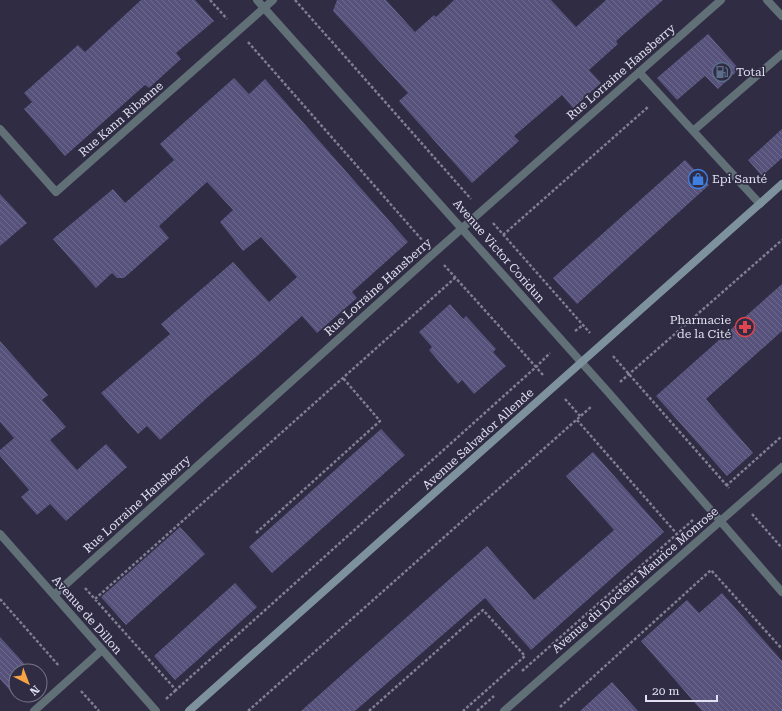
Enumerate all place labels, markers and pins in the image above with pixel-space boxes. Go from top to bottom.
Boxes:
fuel station icon: Total [711,61,733,83]
place label: Total [736,65,766,79]
shop icon: Epi Santé [687,168,709,190]
place label: Epi Santé [712,172,768,186]
place label: Pharmacie de la Cité [670,313,731,341]
pharmacy icon: Pharmacie de la Cité [734,316,756,338]

